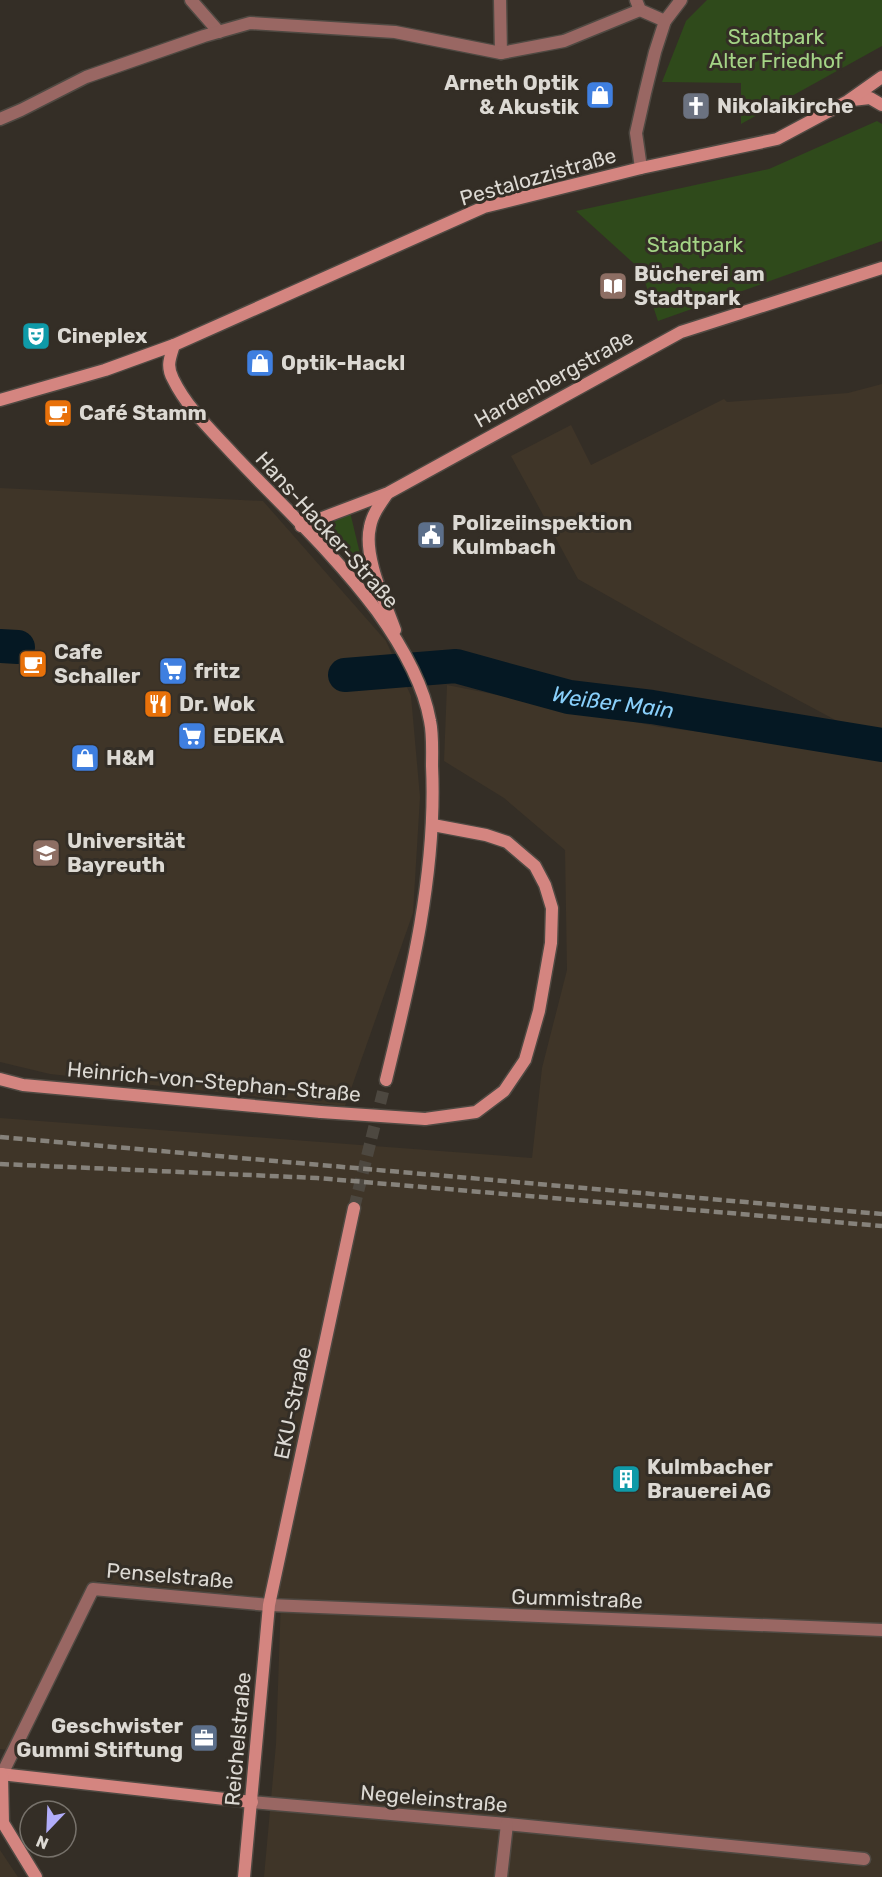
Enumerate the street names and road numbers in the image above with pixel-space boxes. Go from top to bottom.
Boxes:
street label: Pestalozzistraße [457,142,619,211]
street label: Hardenbergstraße [470,324,638,433]
street label: Hans-Hacker-Straße [251,446,404,613]
street label: Heinrich-von-Stephan-Straße [66,1056,362,1107]
street label: EKU-Straße [268,1344,317,1462]
street label: Penselstraße [105,1557,235,1594]
street label: Gummistraße [511,1584,643,1613]
street label: Reichelstraße [219,1671,256,1807]
street label: Negeleinstraße [359,1780,509,1817]

